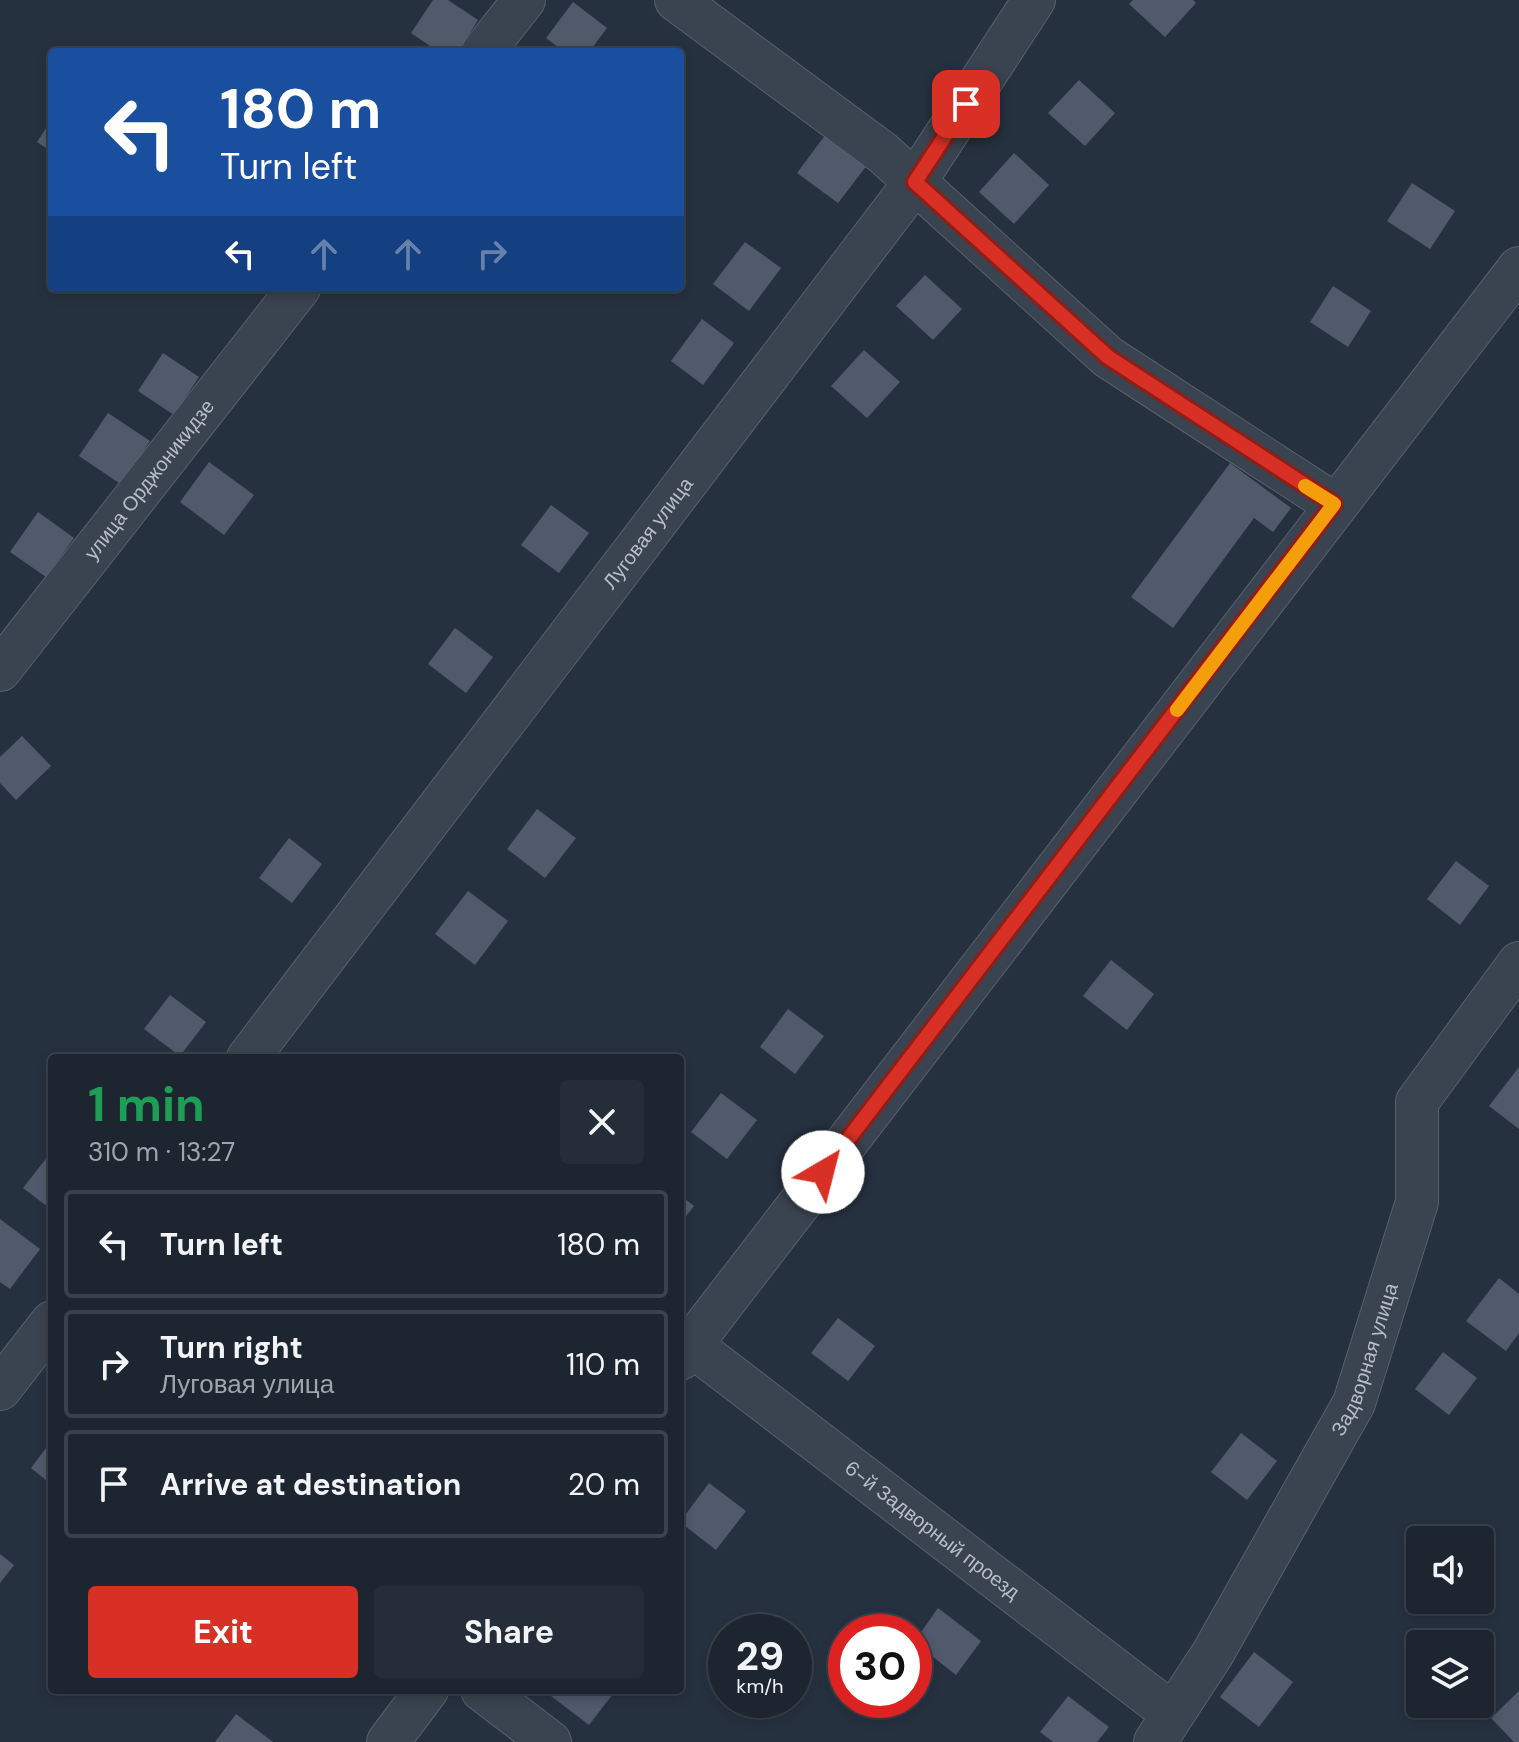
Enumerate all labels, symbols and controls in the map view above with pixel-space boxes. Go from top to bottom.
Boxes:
pin [932,70,1000,138]
text: 180 m [220,72,381,145]
icon: left [88,80,192,184]
icon: arrive [944,82,988,126]
text: Turn left [220,143,357,190]
icon: left [218,232,262,276]
icon: ahead [302,232,346,276]
icon: ahead [386,232,430,276]
icon: right [470,232,514,276]
street label: улица Орджоникидзе [78,394,220,565]
street label: Луговая улица [597,471,699,594]
text: 1 min [88,1073,205,1136]
button: close [560,1080,644,1164]
position arrow [781,1130,865,1214]
text: 310 m · 13:27 [88,1135,235,1169]
icon: left [92,1222,136,1266]
text: Turn left [160,1225,283,1264]
text: 180 m [557,1225,640,1264]
street label: Задворная улица [1325,1279,1404,1440]
text: Turn right [160,1328,303,1367]
icon: right [92,1342,136,1386]
text: 110 m [566,1345,640,1384]
text: Луговая улица [160,1367,334,1401]
street label: 6-й Задворный проезд [840,1455,1025,1605]
icon: arrive [92,1462,136,1506]
text: Arrive at destination [160,1465,461,1504]
text: 20 m [568,1465,640,1504]
map controls [1406,1526,1494,1718]
button: sound [1406,1526,1494,1614]
button: Exit [88,1586,358,1678]
button: Share [374,1586,644,1678]
speed limit sign: 30 [828,1614,932,1718]
text: 29 [736,1630,784,1682]
button: layers [1406,1630,1494,1718]
text: km/h [736,1673,784,1699]

